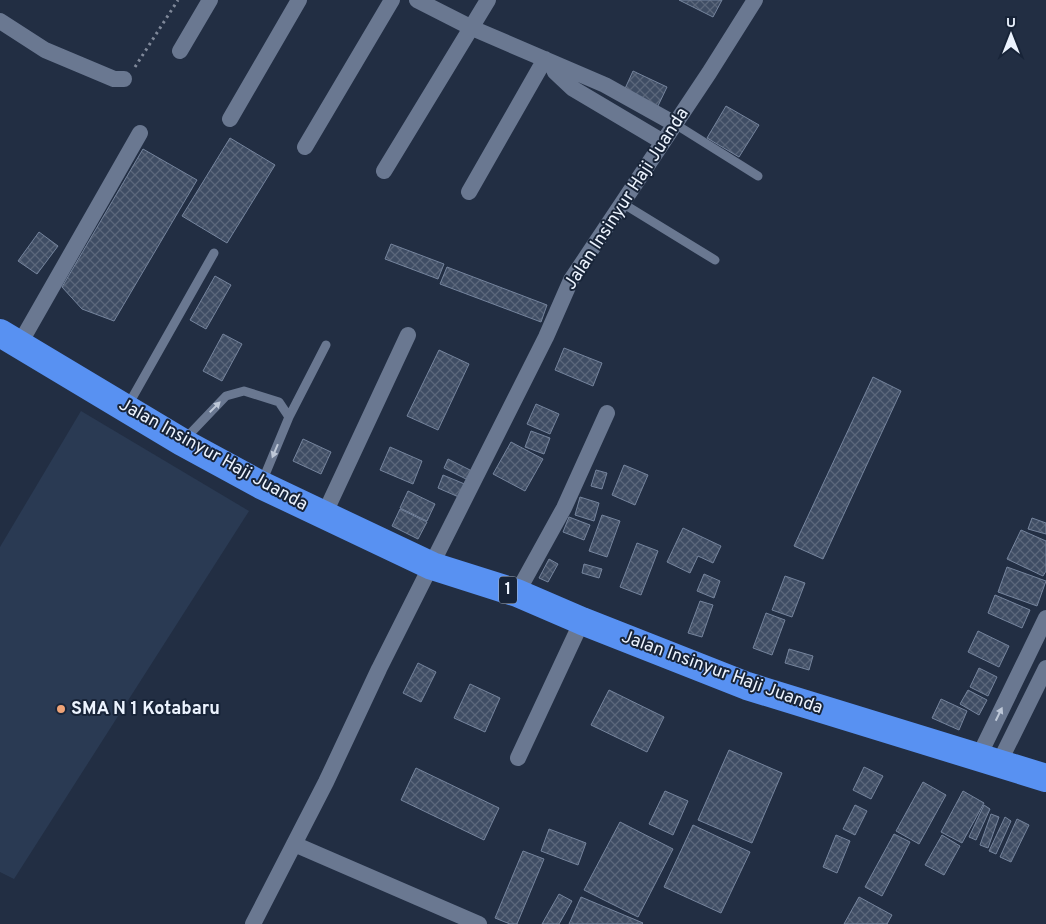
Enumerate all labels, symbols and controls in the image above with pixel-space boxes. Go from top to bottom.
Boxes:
north arrow [986,10,1036,60]
text: U [1006,15,1016,32]
street label: Jalan Insinyur Haji Juanda [559,104,695,294]
street label: Jalan Insinyur Haji Juanda [114,393,312,517]
one-way arrow [209,401,221,413]
one-way arrow [271,444,279,458]
road number: 1 [499,576,517,604]
street label: Jalan Insinyur Haji Juanda [618,626,826,720]
place label: SMA N 1 Kotabaru [71,698,220,721]
marker: SMA N 1 Kotabaru [55,703,67,715]
one-way arrow [995,707,1003,721]

